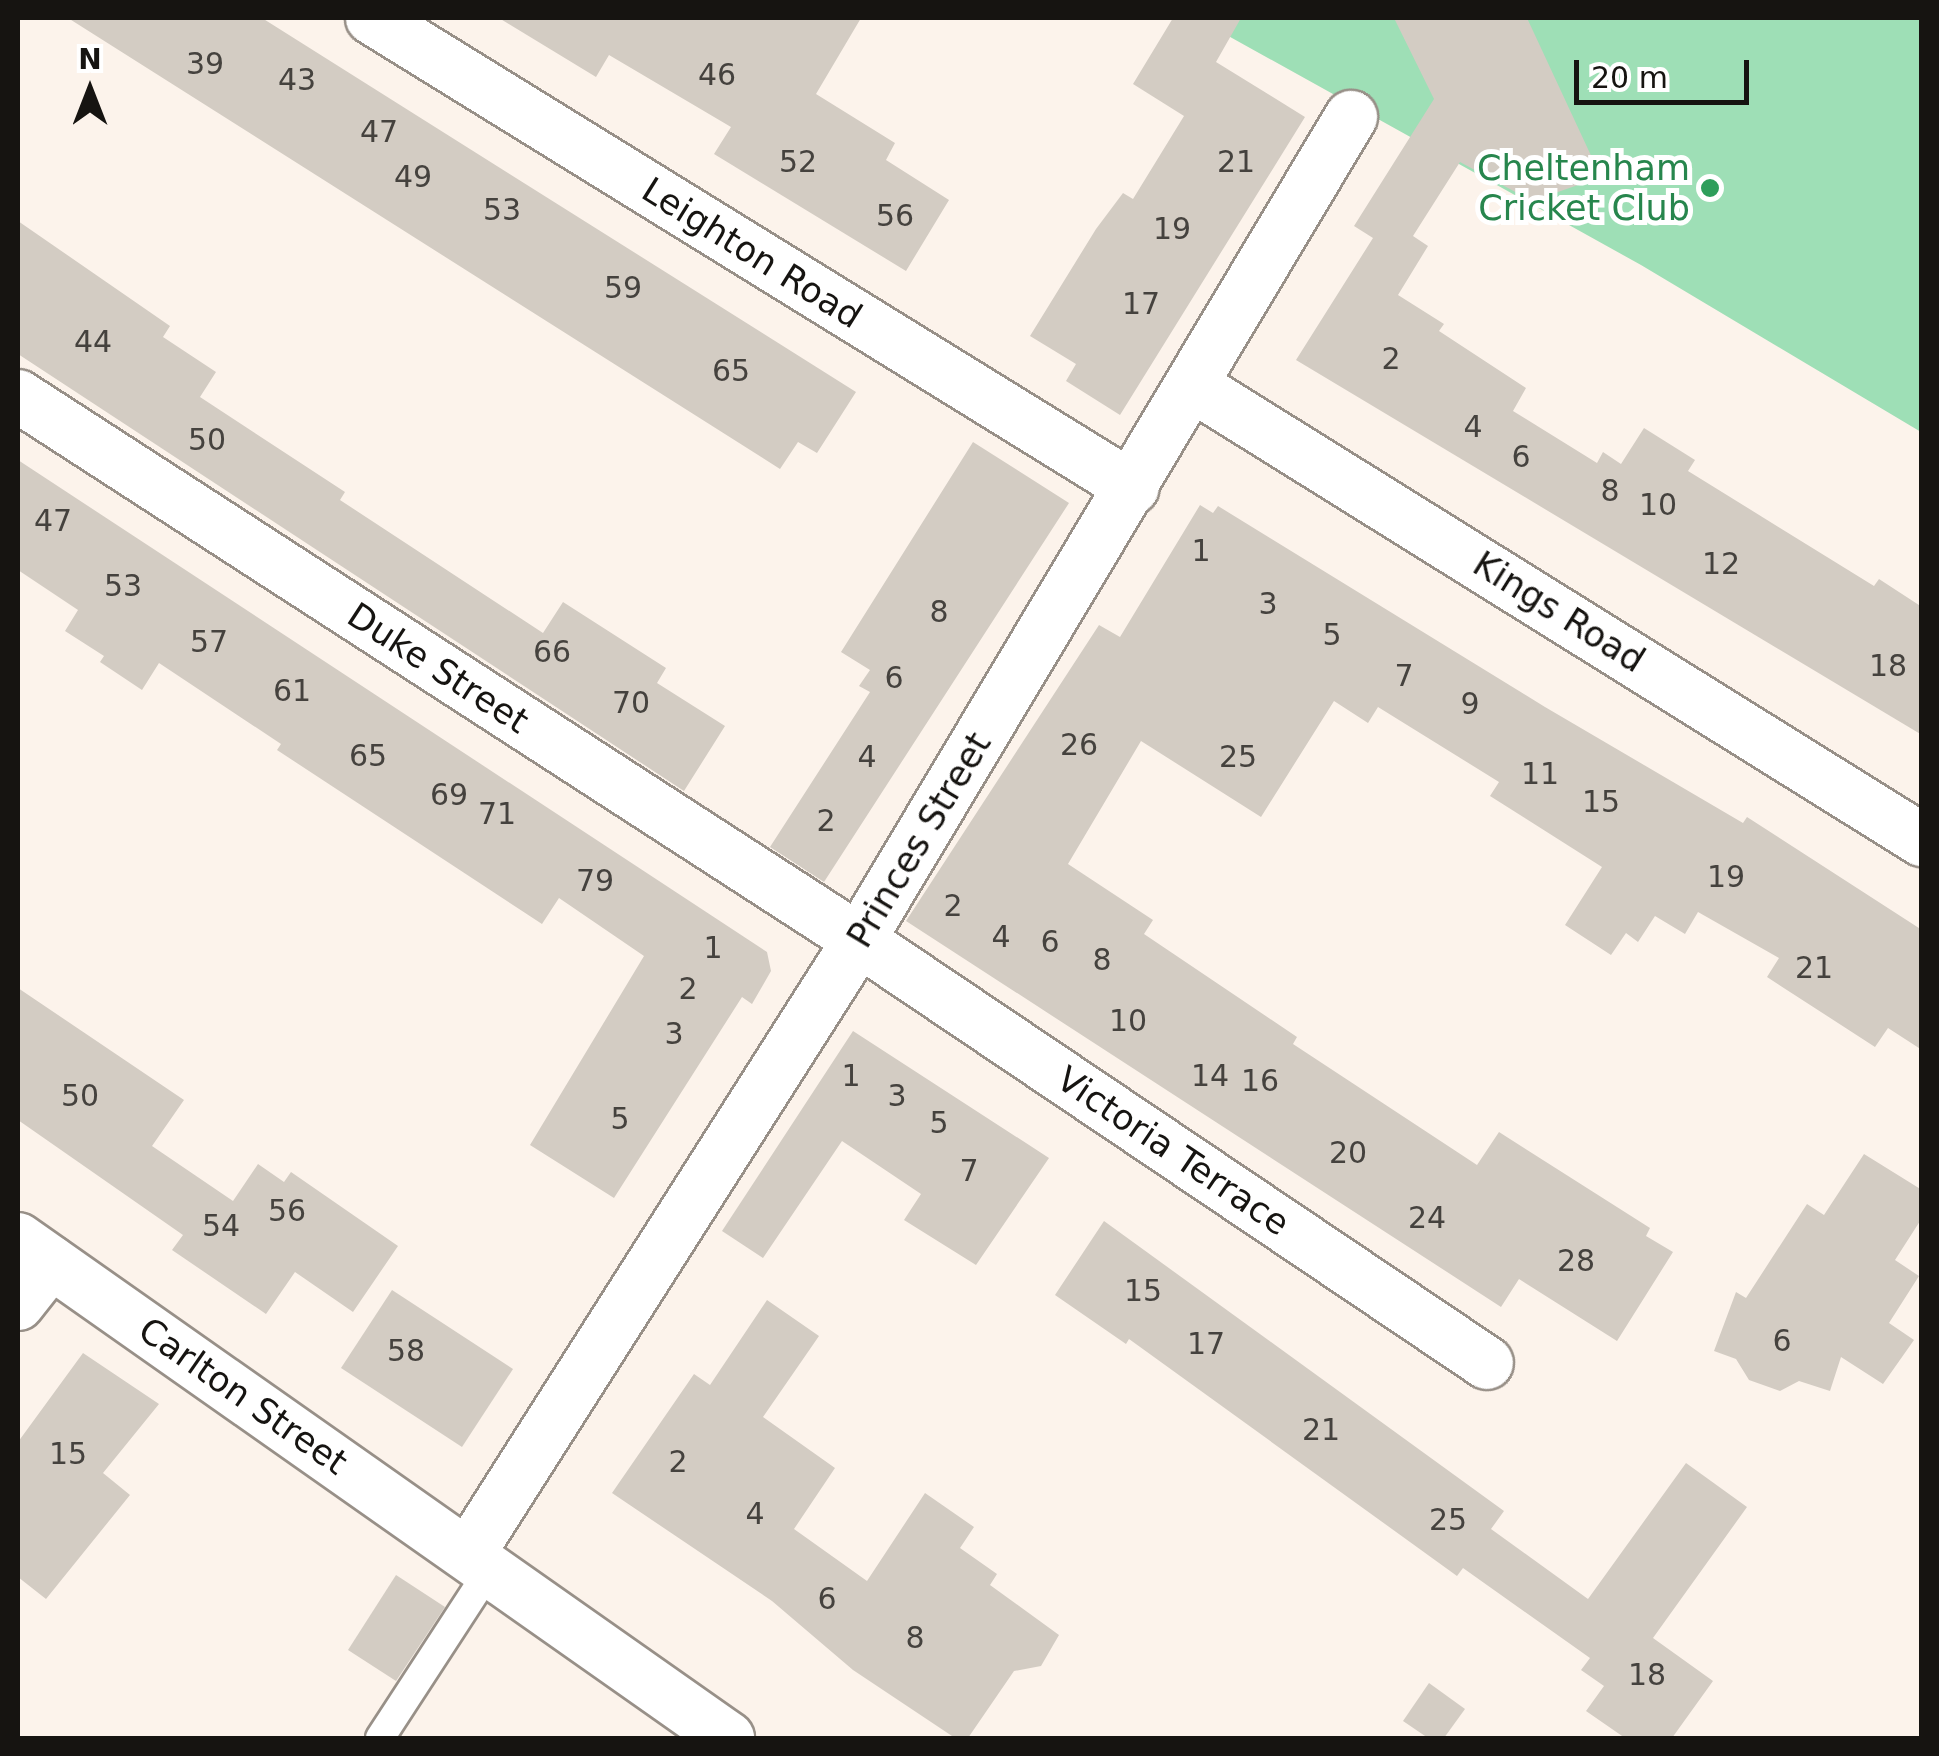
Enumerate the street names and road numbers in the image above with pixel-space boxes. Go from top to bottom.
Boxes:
street label: Leighton Road [635,169,869,337]
street label: Kings Road [1466,543,1652,681]
street label: Duke Street [340,594,536,742]
street label: Princes Street [838,725,1000,955]
street label: Victoria Terrace [1049,1058,1297,1244]
street label: Carlton Street [131,1309,355,1483]

